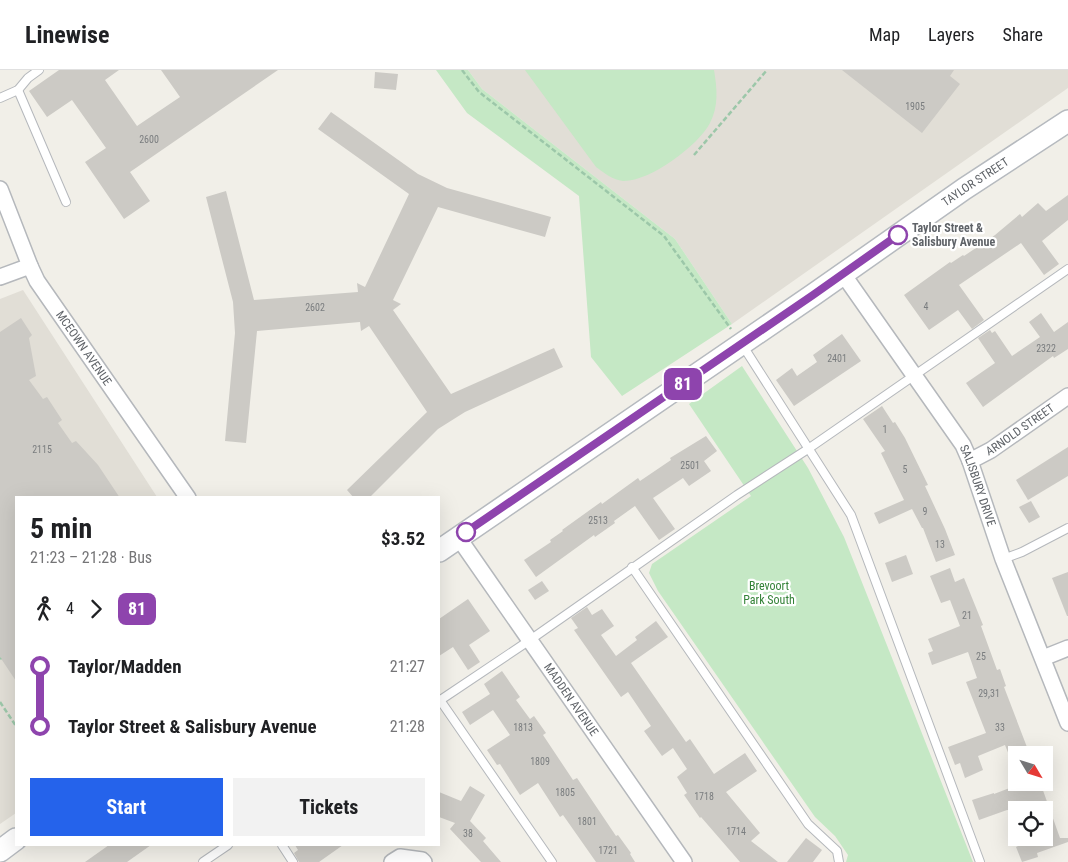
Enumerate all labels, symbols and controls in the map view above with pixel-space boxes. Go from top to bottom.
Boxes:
text: Linewise [25,21,109,49]
text: Map [869,24,900,45]
text: Layers [928,24,975,45]
text: Share [1003,24,1043,45]
house number: 1905 [905,101,925,112]
house number: 2600 [139,134,159,145]
street label: TAYLOR STREET [939,155,1011,209]
place label: Taylor Street & Salisbury Avenue [912,221,995,249]
marker: Taylor Street & Salisbury Avenue [888,225,908,245]
house number: 4 [924,301,929,312]
house number: 2602 [305,302,325,313]
street label: MCEOWN AVENUE [53,308,115,388]
house number: 2322 [1036,343,1056,354]
house number: 2401 [827,353,847,364]
line badge: 81 [660,368,706,400]
text: 81 [674,373,692,394]
street label: ARNOLD STREET [983,401,1057,458]
house number: 1 [883,424,887,435]
street label: SALISBURY DRIVE [957,442,998,528]
house number: 2115 [32,444,52,455]
house number: 2501 [680,460,700,471]
house number: 5 [903,464,908,475]
house number: 9 [923,506,928,517]
text: 5 min [30,512,92,545]
house number: 2513 [588,515,608,526]
unlabelled marker [456,522,476,542]
text: $3.52 [381,527,425,550]
house number: 13 [935,539,945,550]
text: 21:23 – 21:28 · Bus [30,548,152,567]
park label: Brevoort Park South [743,579,795,607]
icon: walk [30,595,58,623]
icon: forward [82,595,110,623]
text: 81 [128,598,146,619]
text: 4 [66,599,74,618]
house number: 21 [962,610,972,621]
house number: 25 [976,651,986,662]
text: Taylor/Madden [68,655,182,678]
text: 21:27 [390,657,425,676]
street label: MADDEN AVENUE [541,661,601,739]
house number: 29,31 [978,688,1000,699]
text: Taylor Street & Salisbury Avenue [68,715,317,738]
text: 21:28 [390,717,425,736]
house number: 1813 [513,722,533,733]
house number: 33 [995,722,1005,733]
north arrow [1008,746,1052,791]
map controls [1008,746,1053,846]
house number: 1809 [530,756,550,767]
button: Start [30,778,223,836]
button: Tickets [233,778,425,836]
house number: 1805 [555,787,575,798]
house number: 1718 [694,791,714,802]
button: locate [1008,801,1053,846]
house number: 1801 [577,816,597,827]
house number: 1714 [726,826,746,837]
house number: 38 [463,828,473,839]
house number: 1721 [598,845,618,856]

